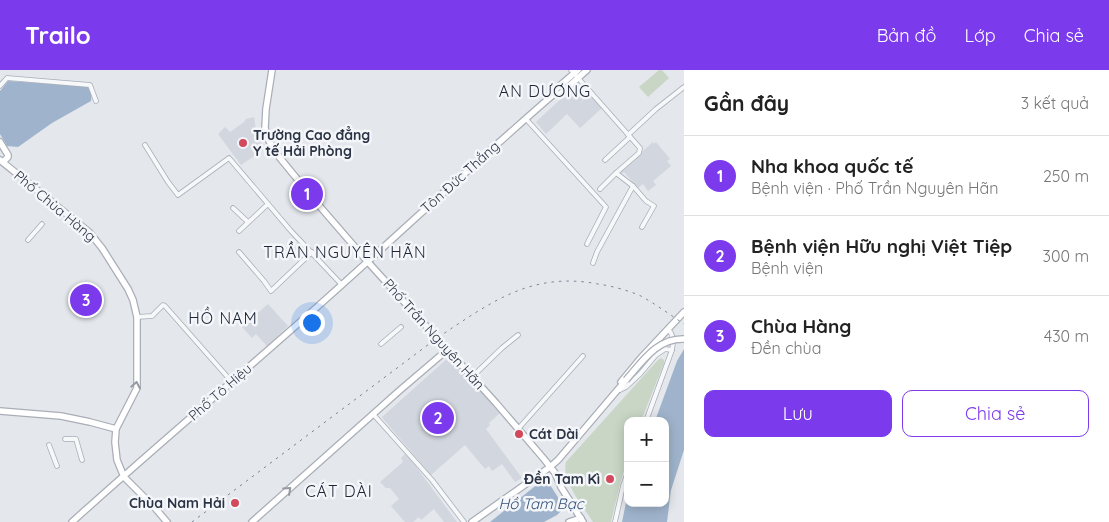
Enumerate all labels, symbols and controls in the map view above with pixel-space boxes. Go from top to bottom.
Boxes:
text: Trailo [25,20,91,50]
text: Bản đồ [877,24,936,47]
text: Lớp [964,24,996,47]
text: Chia sẻ [1024,24,1084,47]
district label: AN DƯƠNG [499,81,591,101]
text: Gần đây [704,90,789,116]
text: 3 kết quả [1021,93,1089,113]
place label: Trường Cao đẳng Y tế Hải Phòng [253,126,370,160]
marker: Trường Cao đẳng Y tế Hải Phòng [237,137,249,149]
street label: Tôn Đức Thắng [417,137,503,217]
text: Nha khoa quốc tế [751,154,913,178]
text: 1 [717,166,723,186]
text: 250 m [1043,166,1089,186]
street label: Phố Chùa Hàng [10,167,100,245]
pin: 1 [291,175,323,213]
text: Bệnh viện · Phố Trần Nguyên Hãn [751,178,999,198]
text: Bệnh viện Hữu nghị Việt Tiệp [751,234,1012,258]
district label: TRẦN NGUYÊN HÃN [263,241,427,262]
text: 2 [715,246,725,266]
text: 300 m [1043,246,1089,266]
text: Bệnh viện [751,258,823,278]
street label: Phố Trần Nguyên Hãn [379,275,489,393]
pin: 3 [70,281,102,319]
district label: HỒ NAM [188,306,258,328]
your location [299,310,325,336]
text: Chùa Hàng [751,314,852,338]
text: 3 [716,326,724,346]
text: 430 m [1044,326,1089,346]
text: Đền chùa [751,338,821,358]
street label: Phố Tô Hiệu [185,360,255,424]
one-way arrow [130,381,140,390]
button: Lưu [704,390,892,437]
button: Chia sẻ [902,390,1089,437]
pin: 2 [422,399,454,437]
map controls [624,417,669,507]
button: + [624,417,669,462]
place label: Cát Dài [529,425,578,443]
marker: Cát Dài [513,428,525,440]
button: − [624,462,669,507]
place label: Đền Tam Kì [523,470,600,488]
marker: Đền Tam Kì [604,473,616,485]
district label: CÁT DÀI [305,481,373,501]
one-way arrow [283,486,292,495]
place label: Chùa Nam Hải [129,494,225,512]
water label: Hồ Tam Bạc [498,494,585,513]
marker: Chùa Nam Hải [229,497,241,509]

